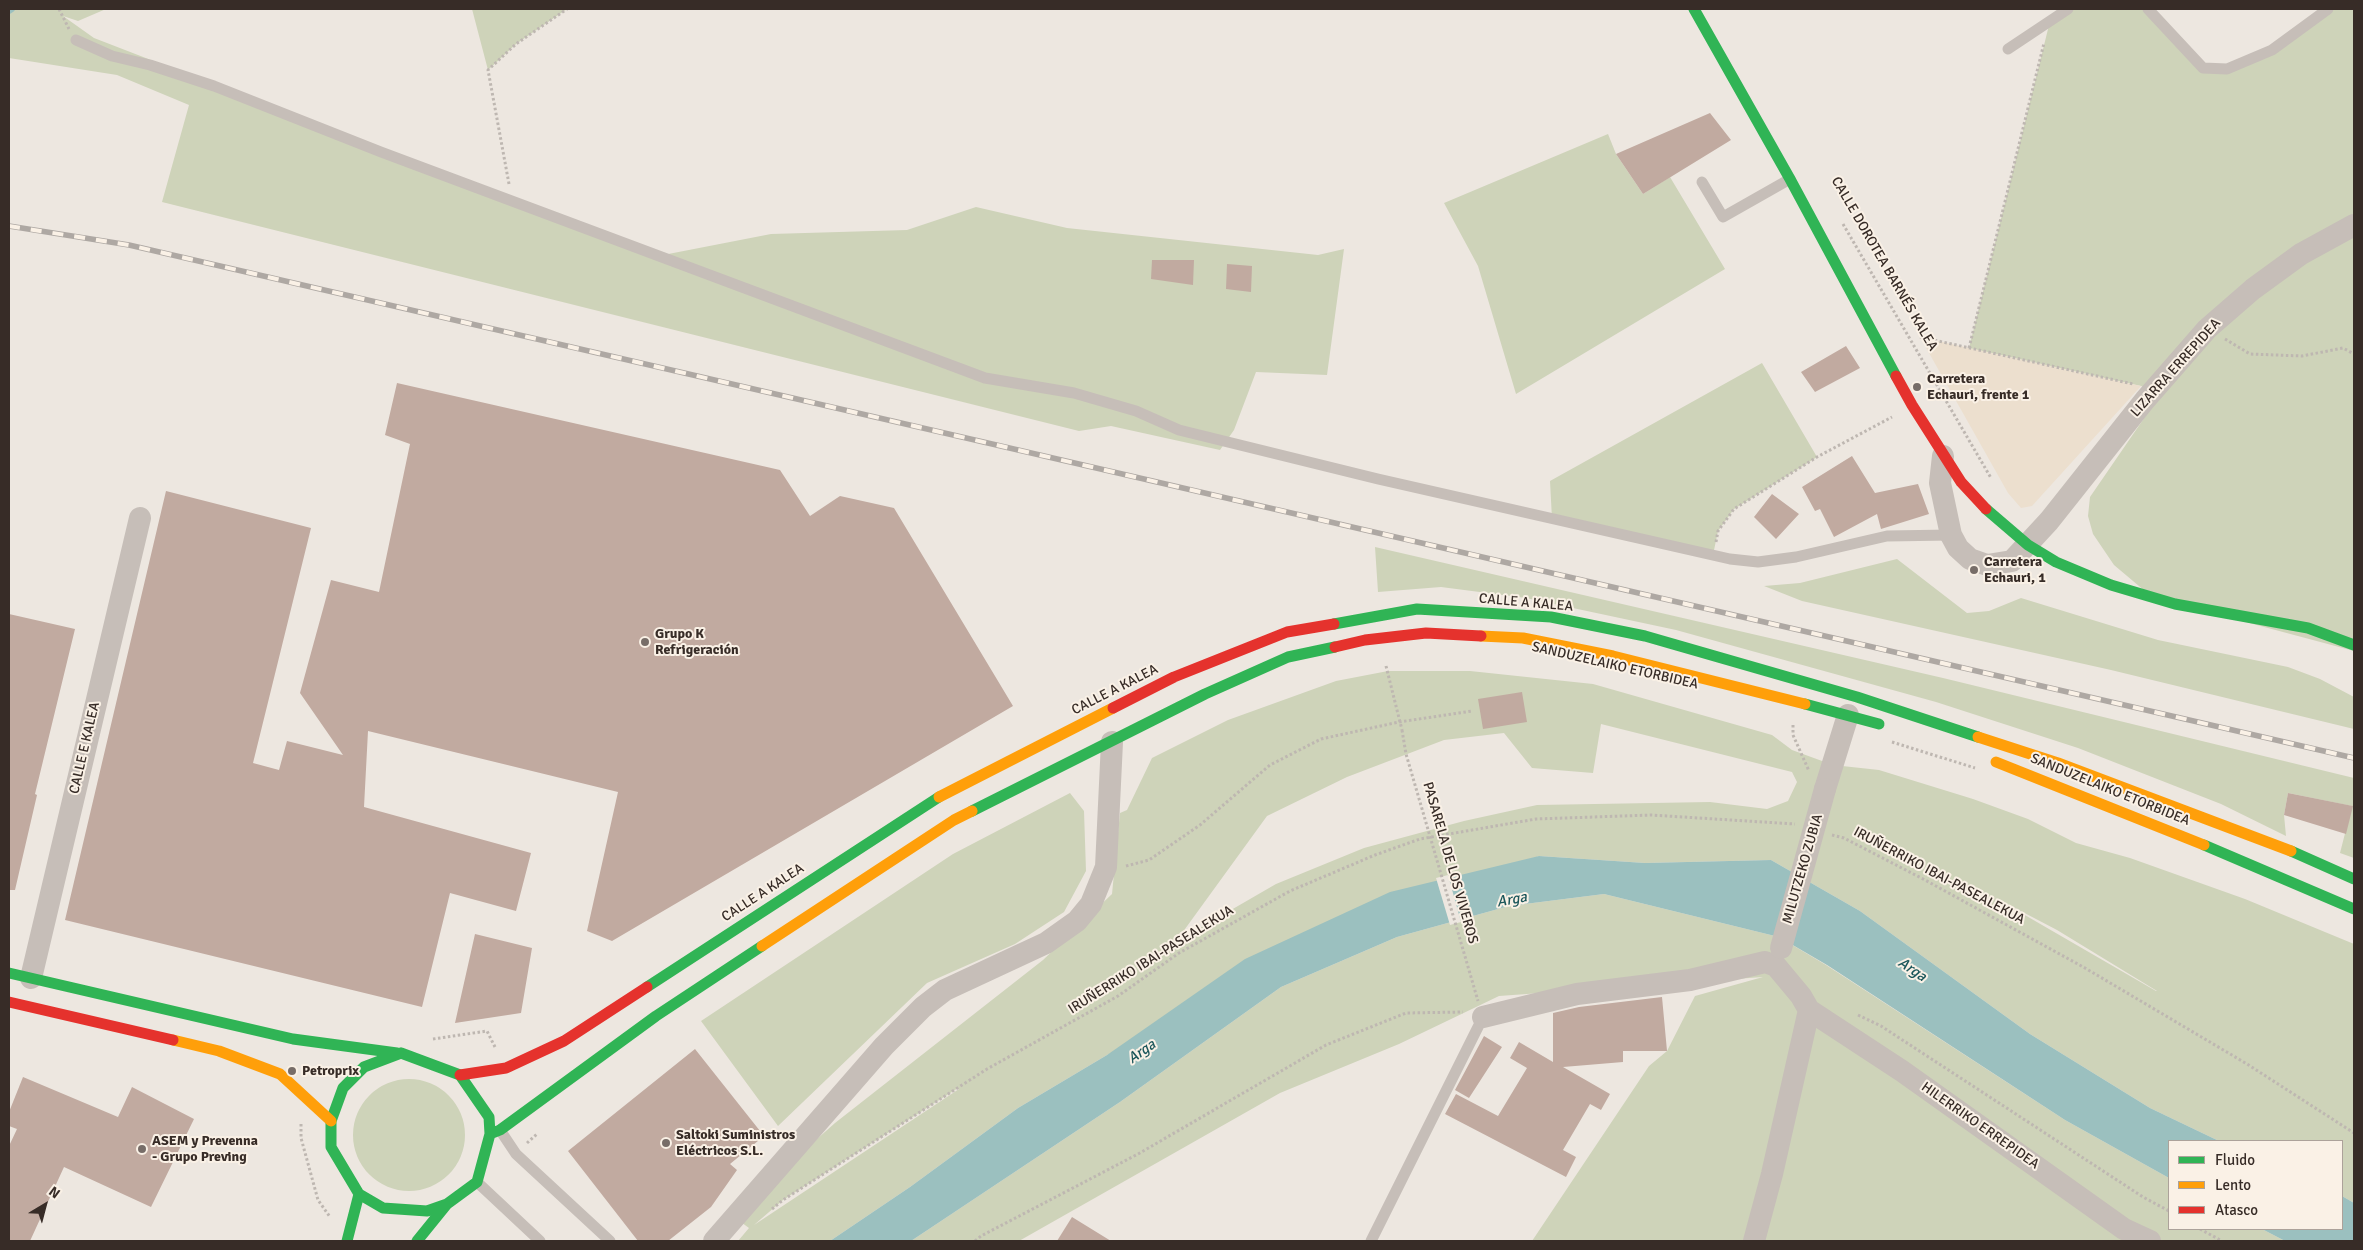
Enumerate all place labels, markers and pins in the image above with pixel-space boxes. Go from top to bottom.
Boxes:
place label: Carretera Echauri, frente 1 [1927,371,2029,404]
marker: Carretera Echauri, frente 1 [1911,381,1923,393]
place label: Carretera Echauri, 1 [1984,554,2046,586]
marker: Carretera Echauri, 1 [1968,564,1980,576]
place label: Grupo K Refrigeración [655,626,739,658]
marker: Grupo K Refrigeración [639,636,651,648]
place label: Petroprix [302,1063,359,1079]
marker: Petroprix [286,1065,298,1077]
place label: Saltoki Suministros Eléctricos S.L. [676,1127,795,1160]
place label: ASEM y Prevenna - Grupo Preving [152,1133,258,1166]
marker: Saltoki Suministros Eléctricos S.L. [660,1137,672,1149]
marker: ASEM y Prevenna - Grupo Preving [136,1143,148,1155]

